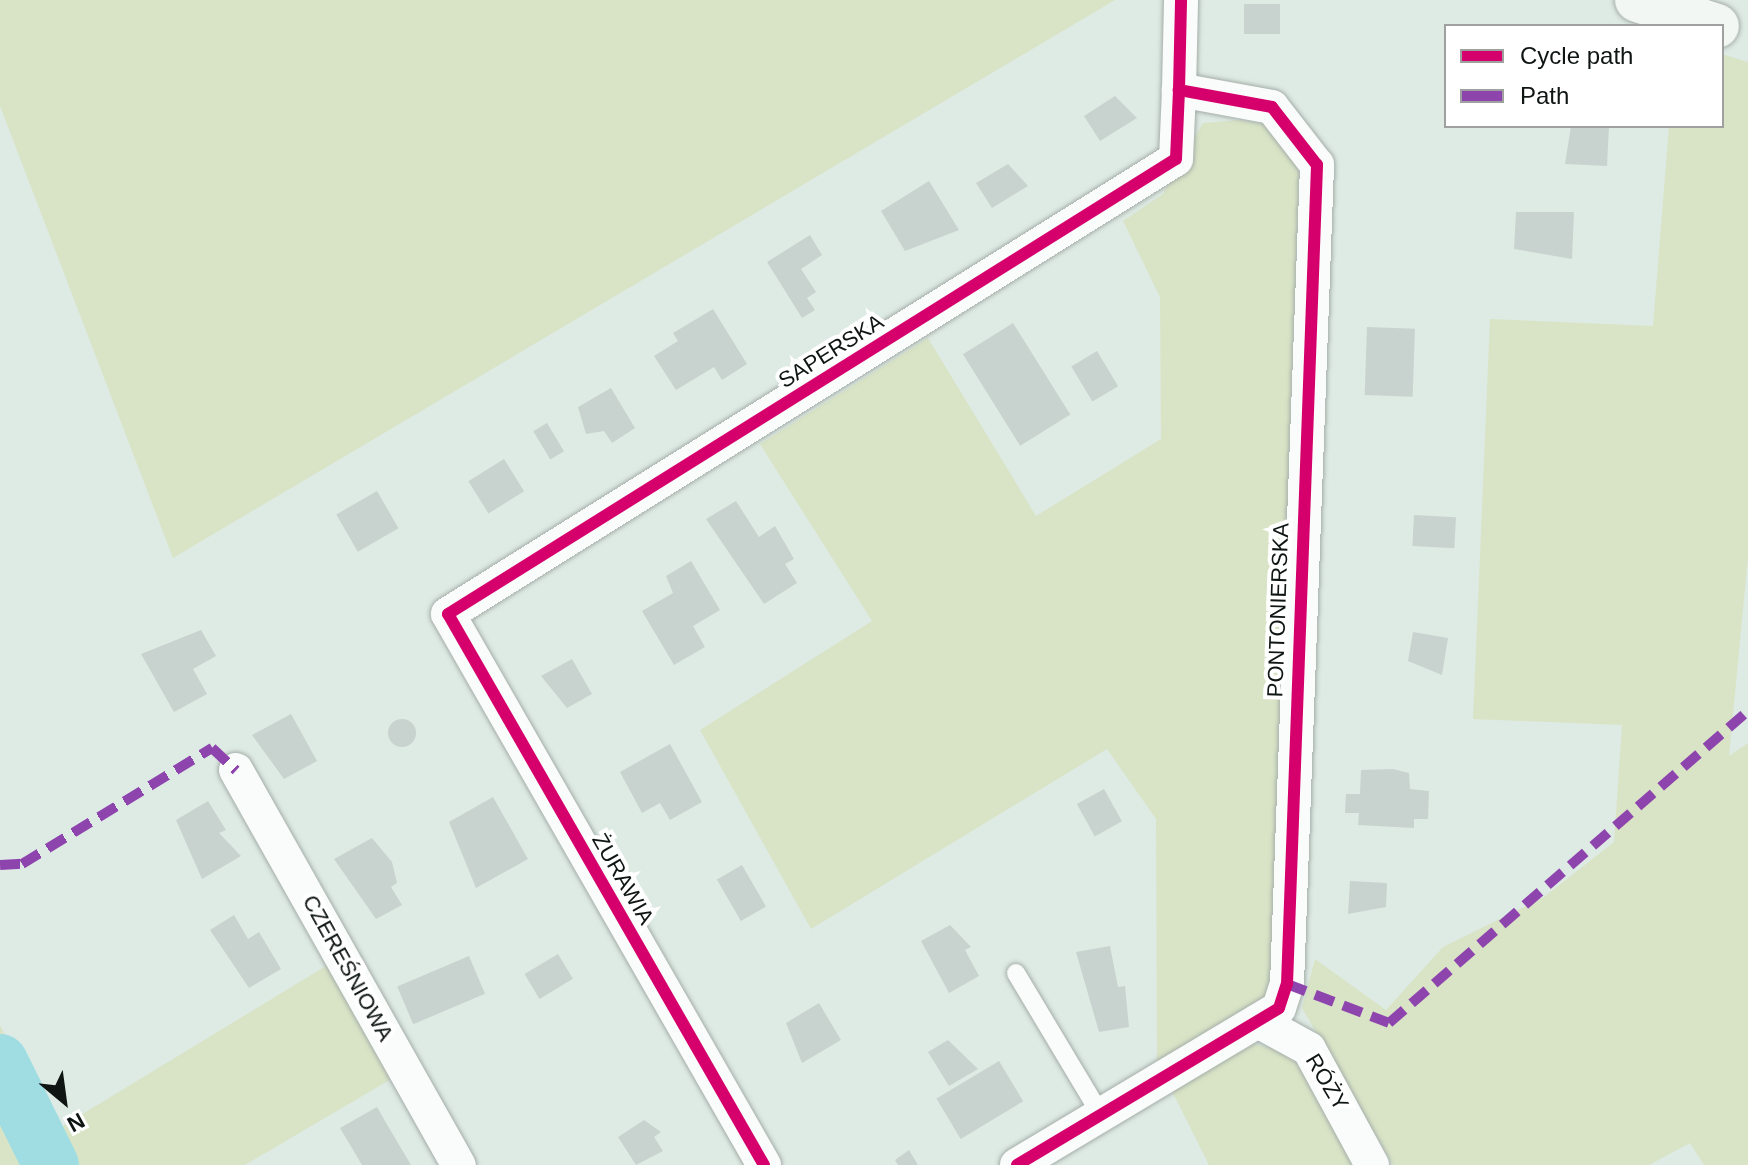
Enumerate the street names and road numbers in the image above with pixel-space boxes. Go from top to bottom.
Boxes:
street label: SAPERSKA [774,308,888,394]
street label: PONTONIERSKA [1262,522,1294,698]
street label: ŻURAWIA [586,829,660,929]
street label: CZEREŚNIOWA [297,890,399,1046]
street label: RÓŻY [1300,1049,1354,1115]

